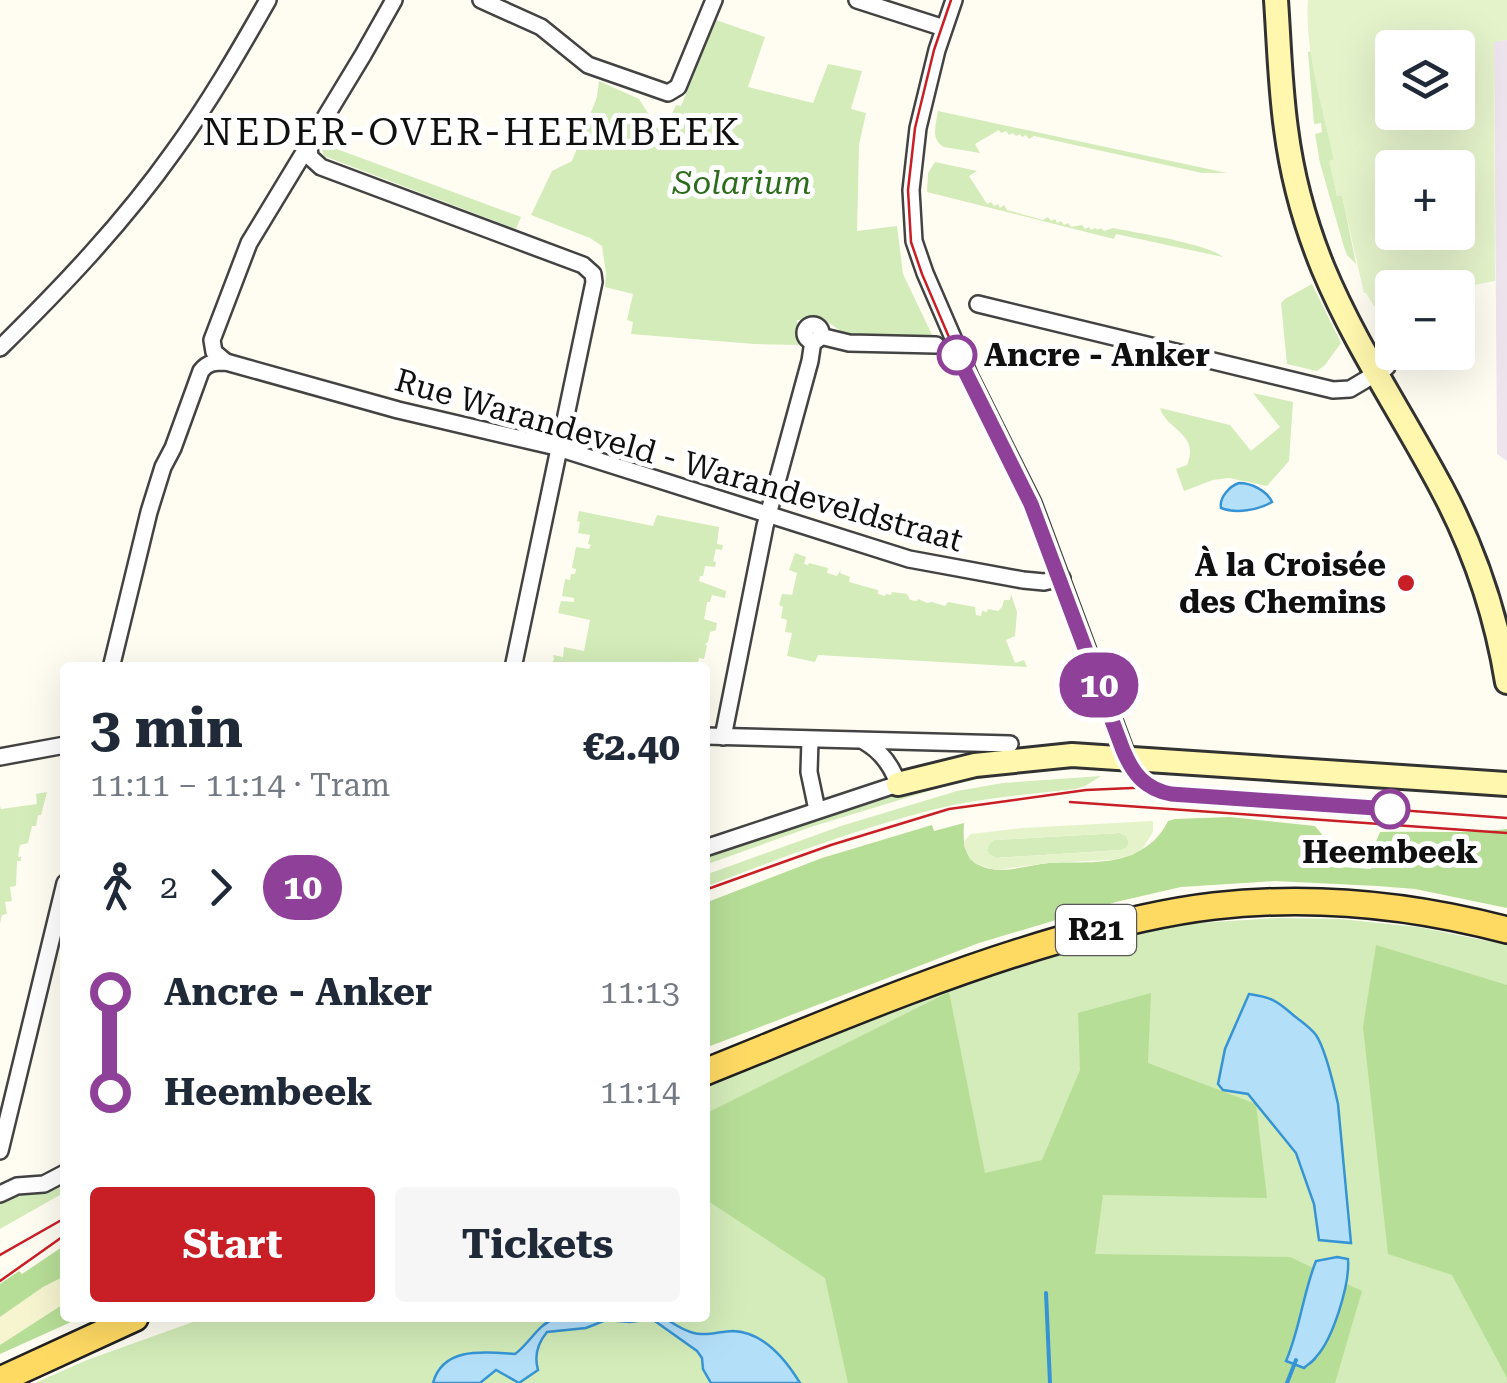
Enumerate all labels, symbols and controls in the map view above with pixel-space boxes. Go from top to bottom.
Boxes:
map controls [1375,30,1475,370]
button: layers [1375,30,1475,130]
district label: NEDER-OVER-HEEMBEEK [202,110,742,154]
button: + [1375,150,1475,250]
park label: Solarium [672,164,811,202]
button: − [1375,270,1475,370]
marker: Ancre - Anker [938,336,976,374]
place label: Ancre - Anker [984,336,1210,374]
street label: Rue Warandeveld - Warandeveldstraat [391,361,967,559]
place label: À la Croisée des Chemins [1179,545,1386,621]
marker: À la Croisée des Chemins [1395,572,1417,594]
line badge: 10 [1054,652,1144,718]
text: 10 [1079,665,1119,706]
text: 3 min [90,696,243,760]
text: €2.40 [583,725,680,769]
text: 11:11 – 11:14 · Tram [90,766,390,804]
marker: Heembeek [1371,790,1409,828]
place label: Heembeek [1302,833,1478,871]
icon: walk [90,860,145,915]
icon: forward [193,860,248,915]
text: 10 [283,867,322,908]
text: 2 [160,868,178,906]
road number: R21 [1056,905,1136,955]
text: Ancre - Anker [164,970,432,1014]
text: 11:13 [600,973,680,1011]
text: Heembeek [164,1070,372,1114]
text: 11:14 [600,1073,680,1111]
button: Start [90,1187,375,1302]
button: Tickets [395,1187,680,1302]

